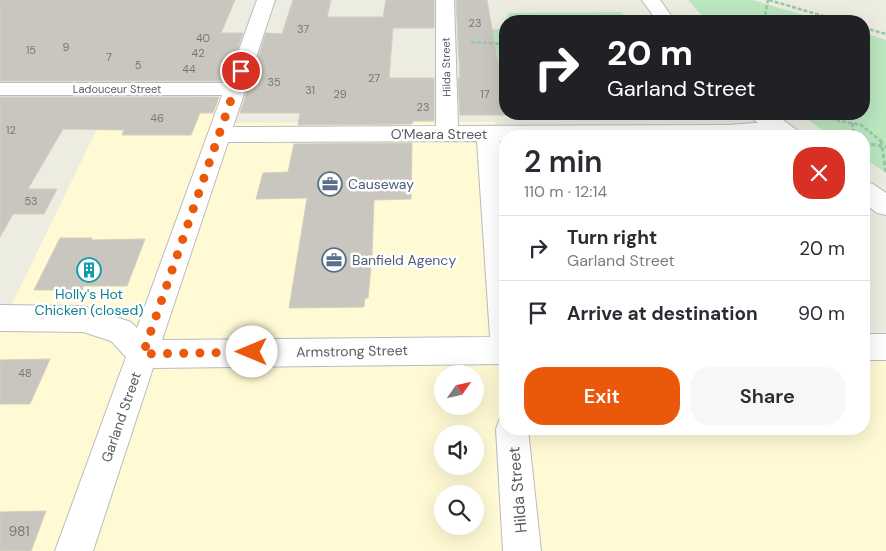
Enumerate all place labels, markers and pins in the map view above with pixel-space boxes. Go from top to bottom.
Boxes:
pin [220,50,262,92]
office icon: Causeway [317,171,343,197]
place label: Causeway [348,175,414,193]
office icon: Banfield Agency [321,247,347,273]
place label: Banfield Agency [352,251,456,269]
building icon: Holly's Hot Chicken (closed) [76,257,102,283]
place label: Holly's Hot Chicken (closed) [35,285,143,319]

